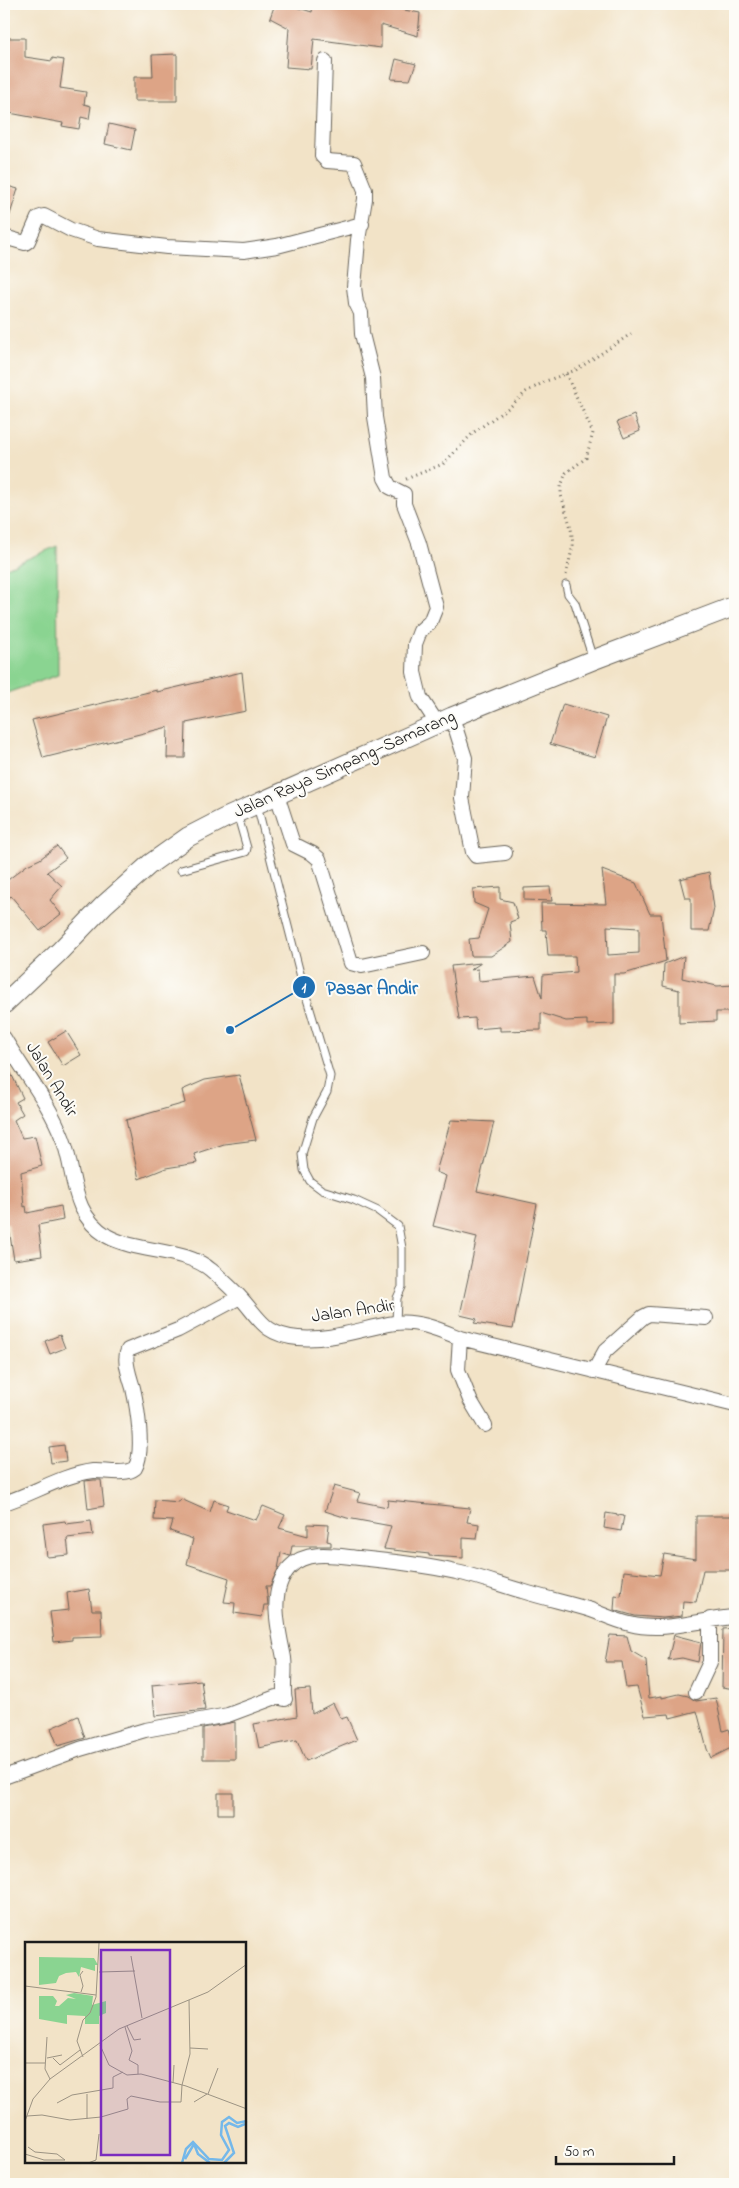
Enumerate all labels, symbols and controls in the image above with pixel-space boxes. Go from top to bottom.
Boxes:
street label: Jalan Raya Simpang—Samarang [230,704,460,827]
callout: Pasar Andir [291,970,428,1004]
text: Pasar Andir [326,976,419,1003]
text: 1 [302,977,307,999]
street label: Jalan Andir [18,1038,84,1123]
street label: Jalan Andir [310,1293,397,1331]
inset map [25,1942,246,2163]
scale bar [556,2133,674,2165]
text: 50 m [564,2141,595,2163]

